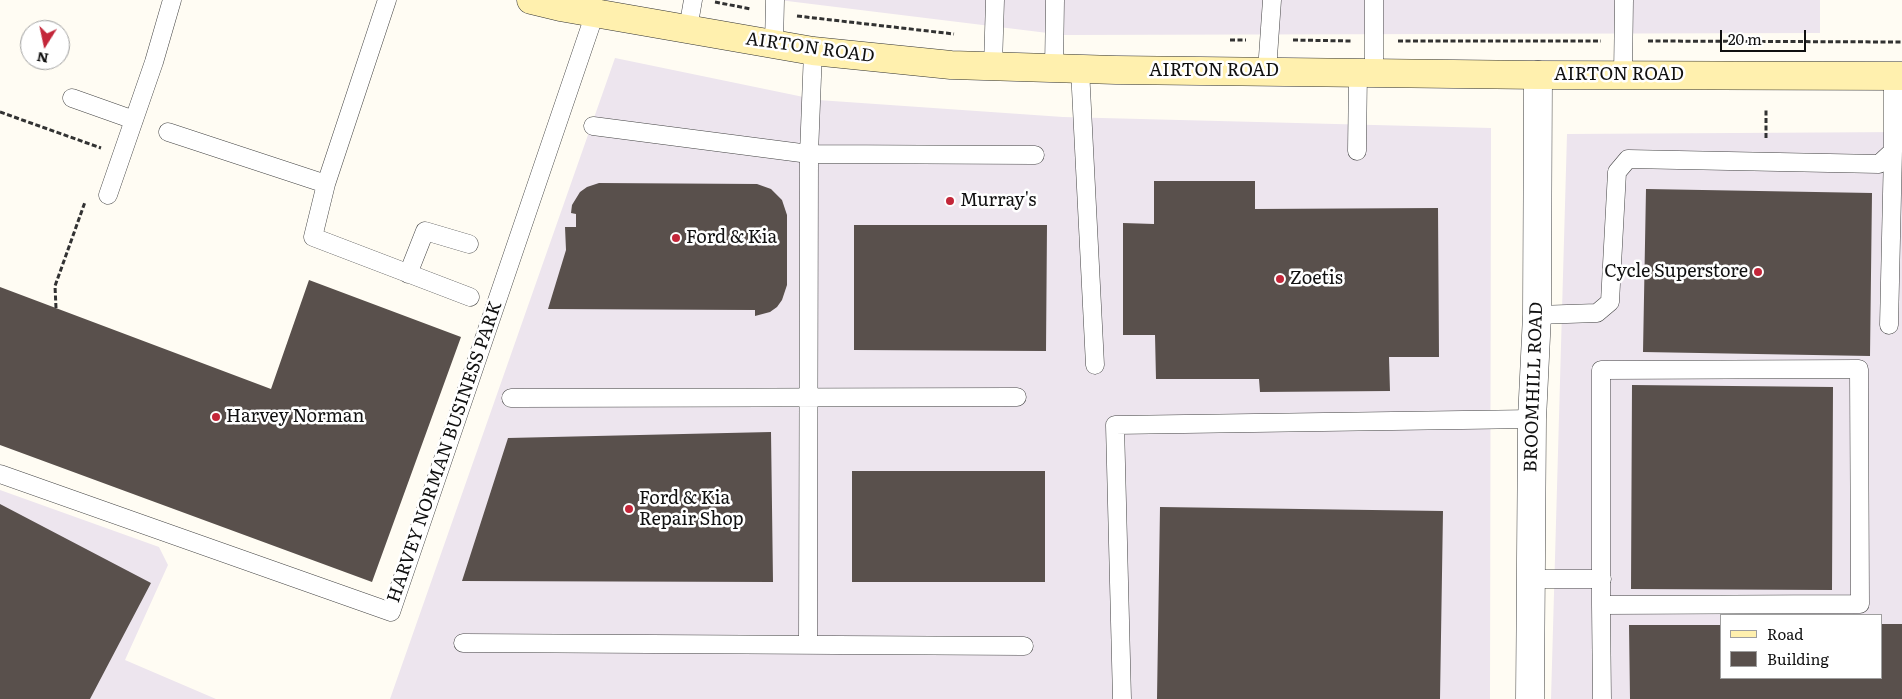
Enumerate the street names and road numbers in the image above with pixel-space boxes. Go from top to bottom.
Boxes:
street label: AIRTON ROAD [744,28,876,68]
street label: AIRTON ROAD [1149,60,1279,82]
street label: AIRTON ROAD [1554,64,1684,86]
street label: HARVEY NORMAN BUSINESS PARK [383,298,507,606]
street label: BROOMHILL ROAD [1520,301,1548,473]

